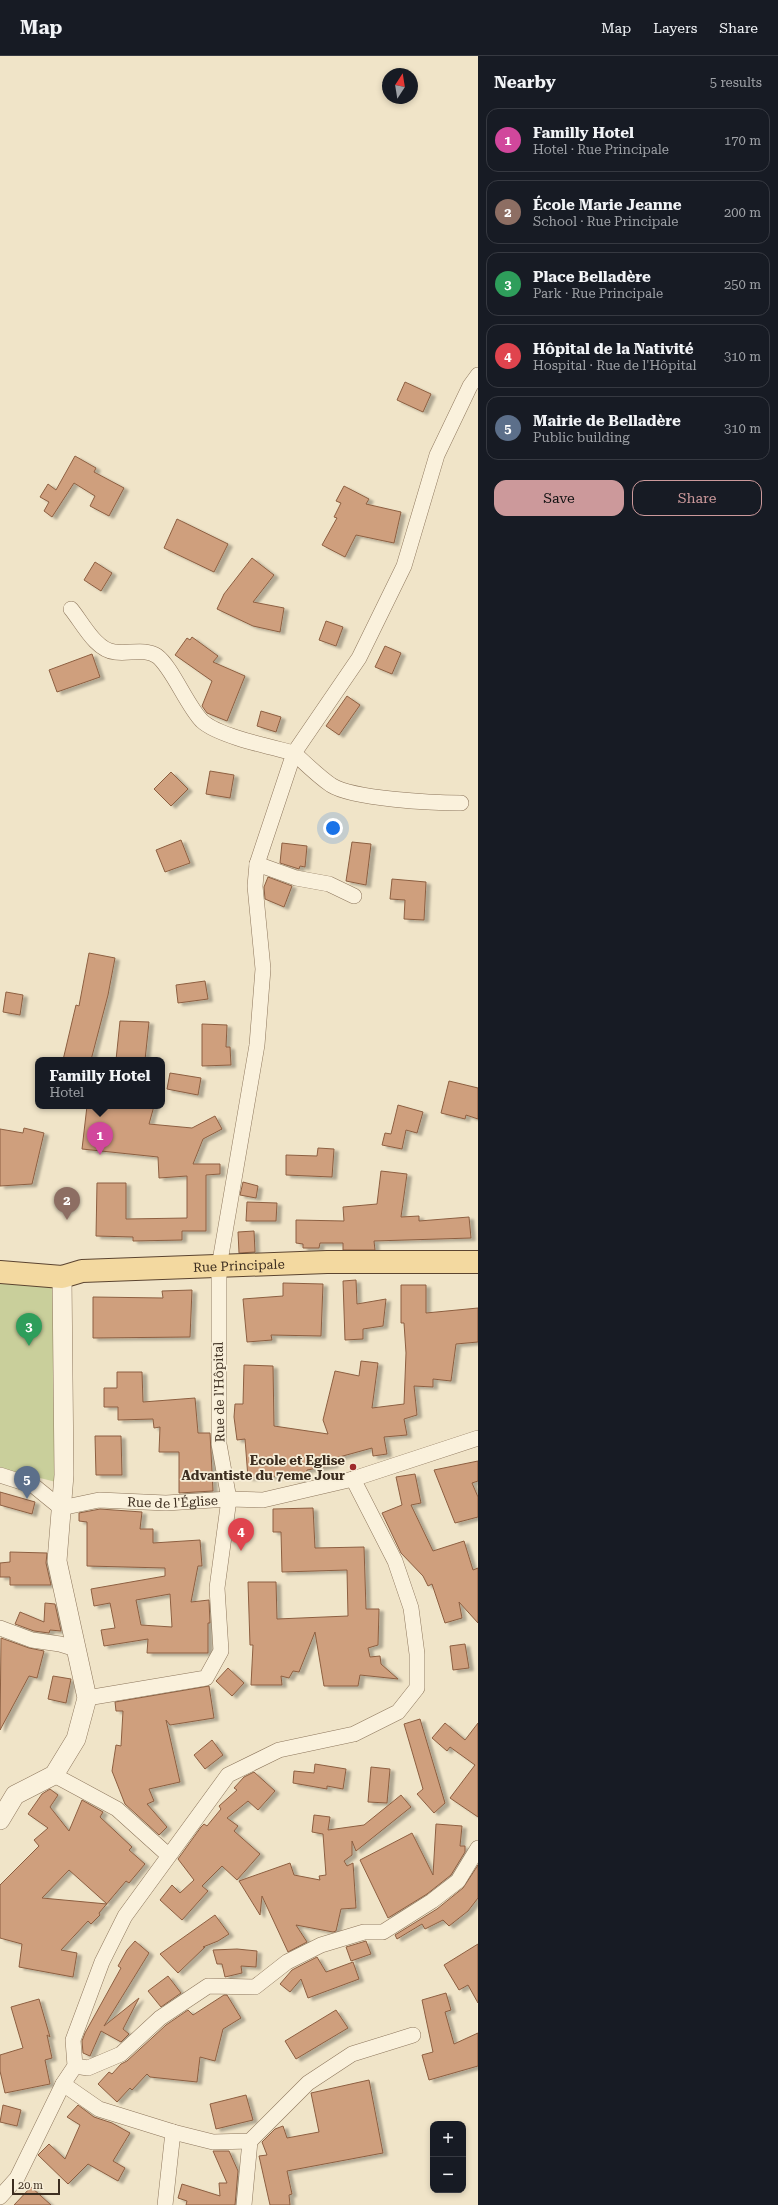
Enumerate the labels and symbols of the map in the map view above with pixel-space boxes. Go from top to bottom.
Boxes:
north arrow [382,68,418,104]
your location [323,818,343,838]
pin: 1 [87,1122,113,1155]
pin: 2 [54,1187,80,1220]
street label: Rue Principale [193,1256,285,1274]
pin: 3 [16,1313,42,1346]
street label: Rue de l'Hôpital [211,1342,227,1442]
place label: Ecole et Eglise Advantiste du 7eme Jour [182,1453,345,1483]
marker: Ecole et Eglise Advantiste du 7eme Jour [348,1462,358,1472]
pin: 5 [14,1466,40,1499]
street label: Rue de l'Église [127,1492,218,1511]
pin: 4 [228,1518,254,1551]
scale bar [12,2177,60,2196]

